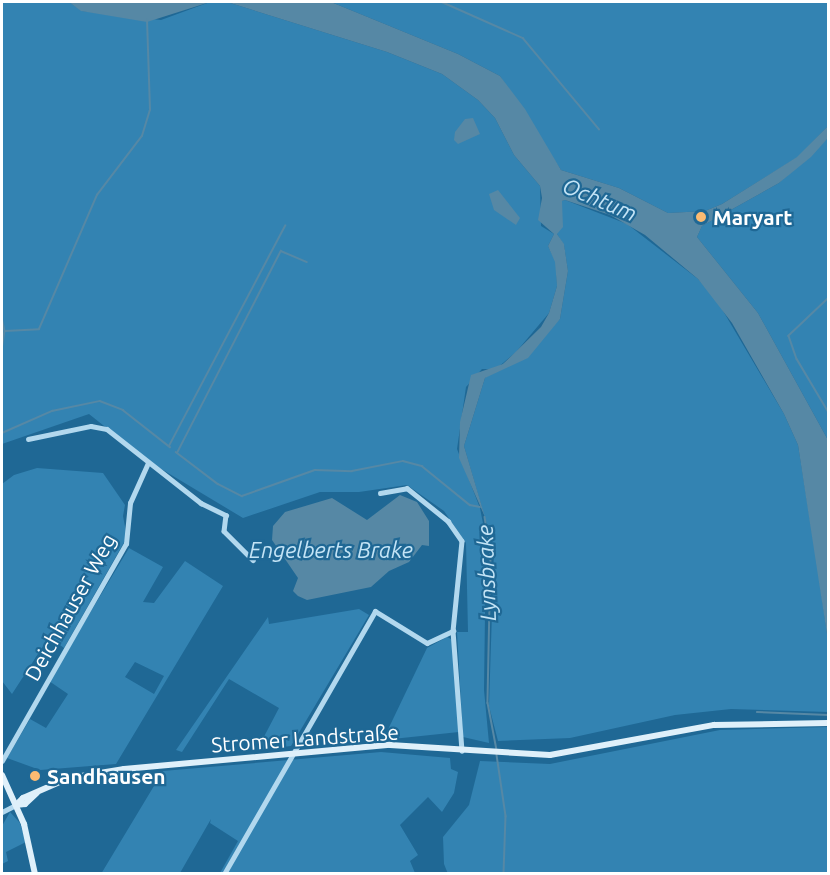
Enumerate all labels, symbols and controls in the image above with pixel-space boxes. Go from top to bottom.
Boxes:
water label: Ochtum [559,172,641,226]
place label: Maryart [713,204,792,230]
marker: Maryart [694,210,708,224]
water label: Lynsbrake [471,525,501,621]
street label: Deichhauser Weg [19,529,121,685]
water label: Engelberts Brake [249,537,413,563]
street label: Stromer Landstraße [210,719,400,757]
place label: Sandhausen [47,763,166,789]
marker: Sandhausen [28,769,42,783]

